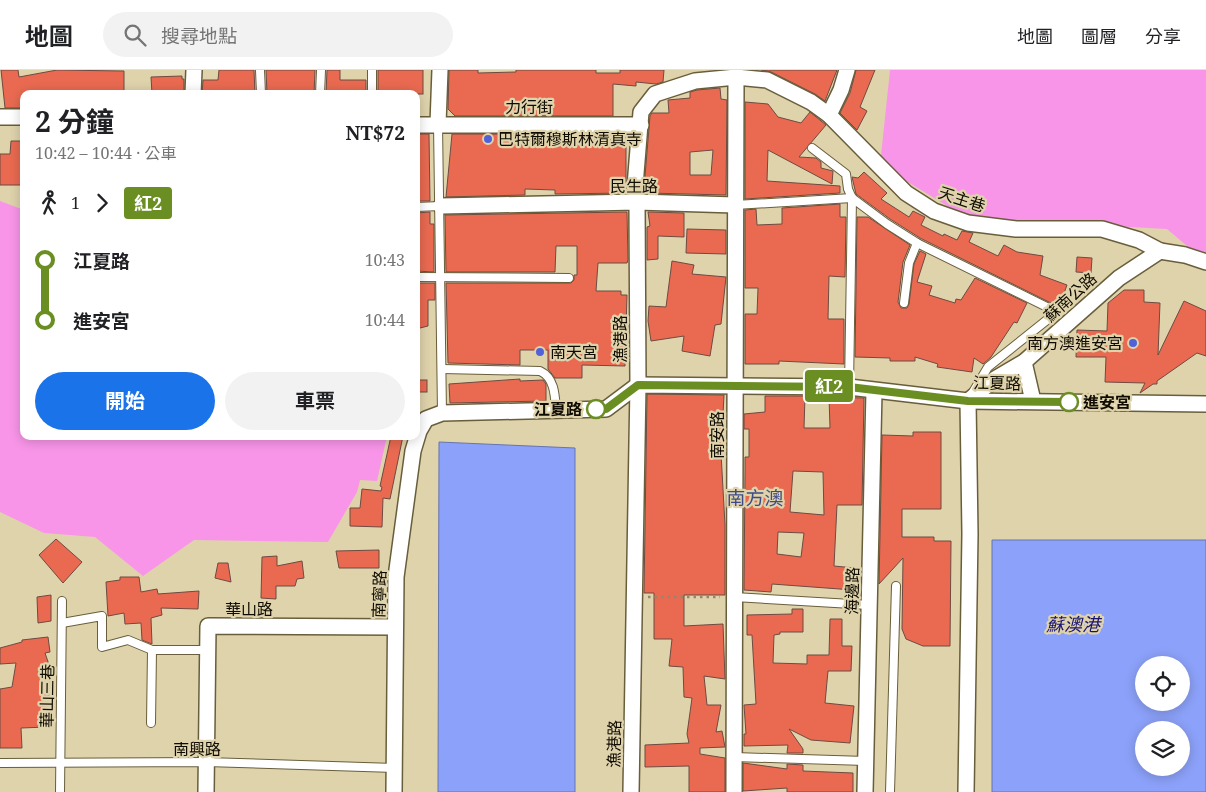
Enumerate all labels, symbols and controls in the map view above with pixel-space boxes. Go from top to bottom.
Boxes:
search box [103,12,453,57]
text: 地圖 [25,19,73,52]
icon: search [121,21,149,49]
text: 搜尋地點 [161,23,237,49]
text: 地圖 [1017,24,1053,48]
text: 圖層 [1081,24,1117,48]
text: 分享 [1145,24,1181,48]
street label: 力行街 [505,96,553,118]
text: 2 分鐘 [35,102,114,140]
text: NT$72 [345,120,405,146]
place label: 巴特爾穆斯林清真寺 [498,128,642,150]
marker: 巴特爾穆斯林清真寺 [482,133,494,145]
text: 10:42 – 10:44 · 公車 [35,142,176,164]
street label: 民生路 [610,175,658,197]
street label: 天主巷 [936,181,988,217]
icon: walk [35,189,63,217]
icon: forward [88,189,116,217]
text: 紅2 [134,191,162,215]
text: 1 [71,192,80,214]
text: 江夏路 [73,248,130,274]
text: 10:43 [365,249,405,271]
street label: 蘇南公路 [1039,267,1101,327]
text: 進安宮 [73,308,130,334]
text: 10:44 [365,309,405,331]
street label: 漁港路 [609,315,631,363]
place label: 南方澳進安宮 [1027,332,1123,354]
marker: 南方澳進安宮 [1127,337,1139,349]
place label: 南天宮 [550,341,598,363]
marker: 南天宮 [534,346,546,358]
line badge: 紅2 [806,370,852,402]
button: 開始 [35,372,215,430]
button: 車票 [225,372,405,430]
street label: 江夏路 [973,372,1021,394]
text: 紅2 [815,374,843,398]
place label: 進安宮 [1083,391,1131,413]
marker: 進安宮 [1059,392,1079,412]
place label: 江夏路 [534,398,582,420]
marker: 江夏路 [586,399,606,419]
street label: 南安路 [706,411,728,459]
district label: 南方澳 [726,485,784,511]
street label: 海邊路 [841,567,863,615]
street label: 南寧路 [367,570,391,618]
street label: 華山路 [225,598,273,620]
water label: 蘇澳港 [1046,612,1103,636]
map controls [1135,656,1190,776]
button: locate [1135,656,1190,711]
street label: 華山三巷 [35,664,59,728]
street label: 漁港路 [603,720,625,768]
button: layers [1135,721,1190,776]
street label: 南興路 [173,738,221,760]

